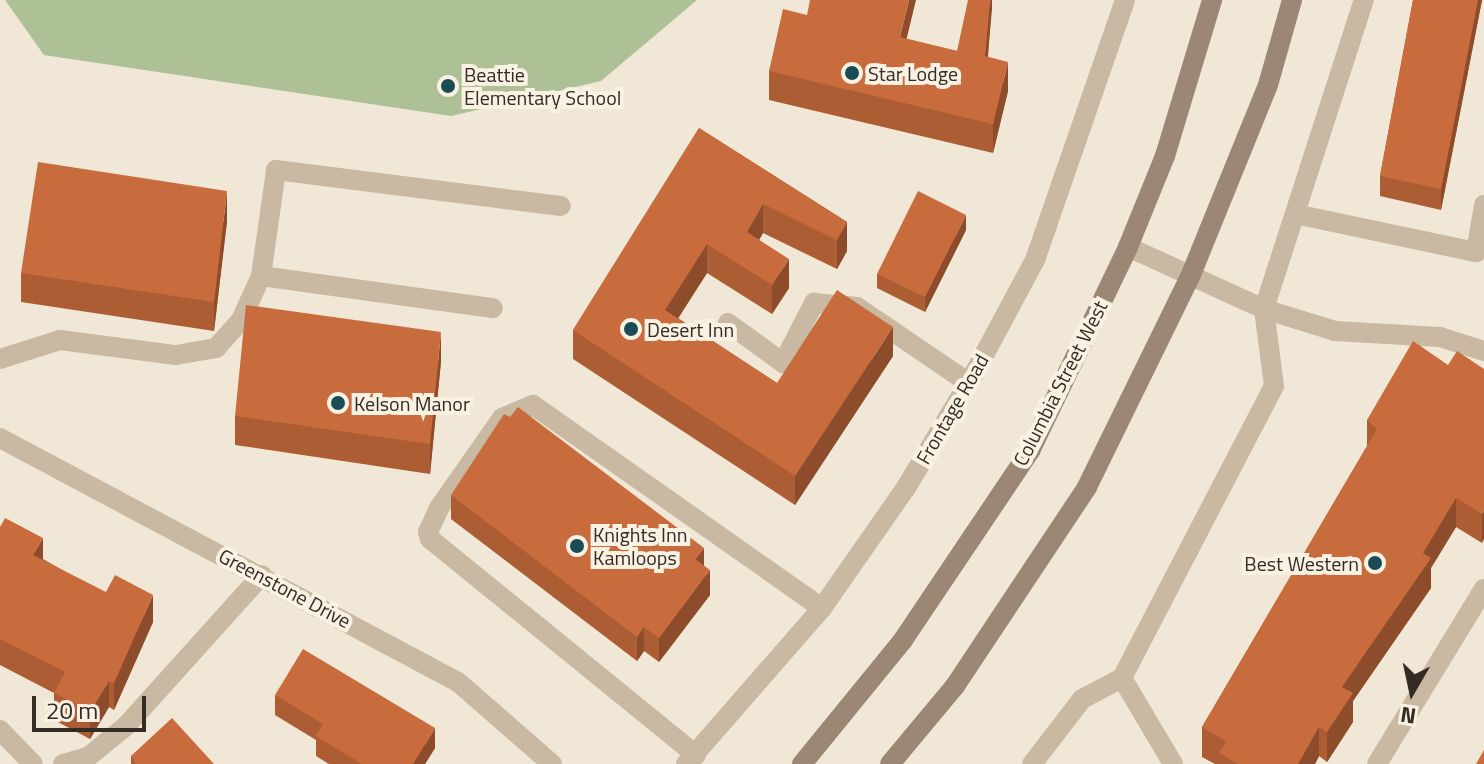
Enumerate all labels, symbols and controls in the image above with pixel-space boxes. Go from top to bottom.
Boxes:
place label: Star Lodge [868,61,958,85]
place label: Beattie Elementary School [464,62,621,109]
marker: Star Lodge [843,64,861,82]
marker: Beattie Elementary School [439,77,457,95]
street label: Columbia Street West [1008,296,1112,470]
place label: Desert Inn [647,317,734,341]
marker: Desert Inn [622,320,640,338]
street label: Frontage Road [911,350,993,468]
place label: Kelson Manor [354,391,470,415]
marker: Kelson Manor [329,394,347,412]
place label: Knights Inn Kamloops [593,522,688,569]
marker: Knights Inn Kamloops [568,537,586,555]
street label: Greenstone Drive [215,543,355,633]
place label: Best Western [1244,551,1359,575]
marker: Best Western [1366,554,1384,572]
north arrow [1372,652,1452,732]
scale bar [36,680,150,730]
text: 20 m [46,692,98,728]
text: N [1398,698,1418,734]

